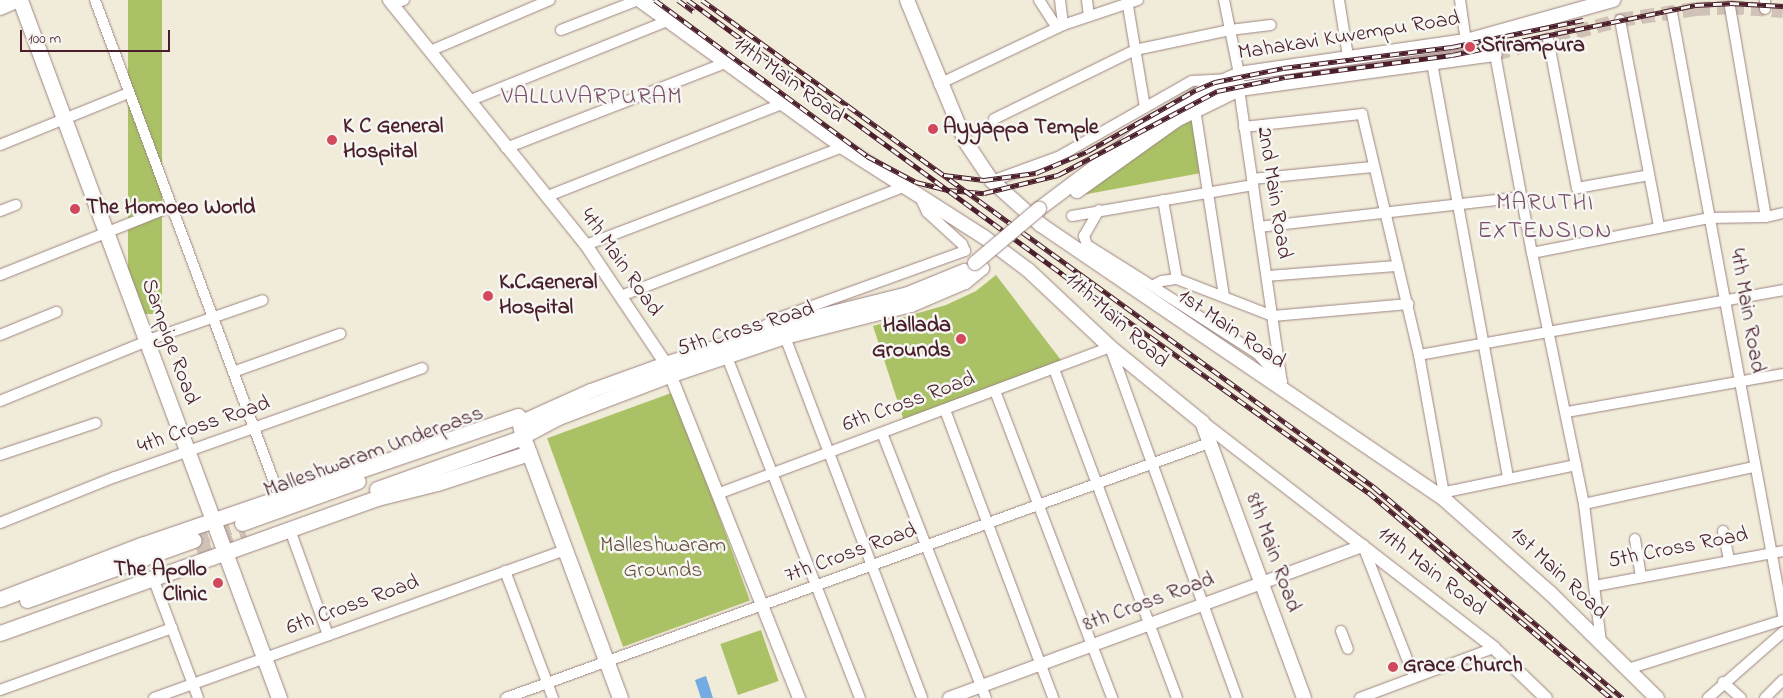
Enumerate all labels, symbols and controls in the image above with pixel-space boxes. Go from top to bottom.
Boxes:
street label: Mahakavi Kuvempu Road [1236,6,1462,68]
scale bar [22,20,172,52]
text: 100 m [28,28,61,50]
street label: 11th Main Road [727,32,849,130]
place label: Srirampura [1481,34,1585,60]
marker: Srirampura [1463,40,1477,54]
district label: VALLUVARPURAM [500,84,684,112]
place label: K C General Hospital [343,114,443,165]
place label: Ayyappa Temple [943,116,1099,142]
marker: Ayyappa Temple [927,123,939,135]
street label: 2nd Main Road [1250,125,1296,261]
marker: K C General Hospital [325,133,339,147]
district label: MARUTHI EXTENSION [1476,190,1614,246]
place label: The Homoeo World [86,196,255,222]
marker: The Homoeo World [68,202,82,216]
street label: 4th Main Road [573,204,667,322]
street label: 4th Main Road [1722,247,1770,375]
street label: 11th Main Road [1059,267,1173,375]
place label: K.C.General Hospital [499,270,597,322]
street label: Sampige Road [134,275,204,409]
street label: 1st Main Road [1172,284,1290,376]
marker: K.C.General Hospital [481,289,495,303]
street label: 5th Cross Road [674,297,818,363]
place label: Hallada Grounds [872,313,951,364]
marker: Hallada Grounds [955,333,967,345]
street label: 6th Cross Road [839,367,979,439]
street label: 4th Cross Road [134,391,274,461]
street label: Malleshwaram Underpass [261,401,487,505]
street label: 8th Main Road [1238,490,1306,616]
street label: 7th Cross Road [781,518,921,590]
street label: 11th Main Road [1371,521,1491,623]
street label: 1st Main Road [1503,522,1613,626]
street label: 5th Cross Road [1606,522,1750,576]
park label: Malleshwaram Grounds [600,533,726,584]
place label: The Apollo Clinic [113,557,207,608]
street label: 8th Cross Road [1080,567,1218,639]
street label: 6th Cross Road [283,570,423,642]
marker: The Apollo Clinic [211,576,225,590]
place label: Grace Church [1403,654,1523,680]
marker: Grace Church [1387,661,1399,673]

